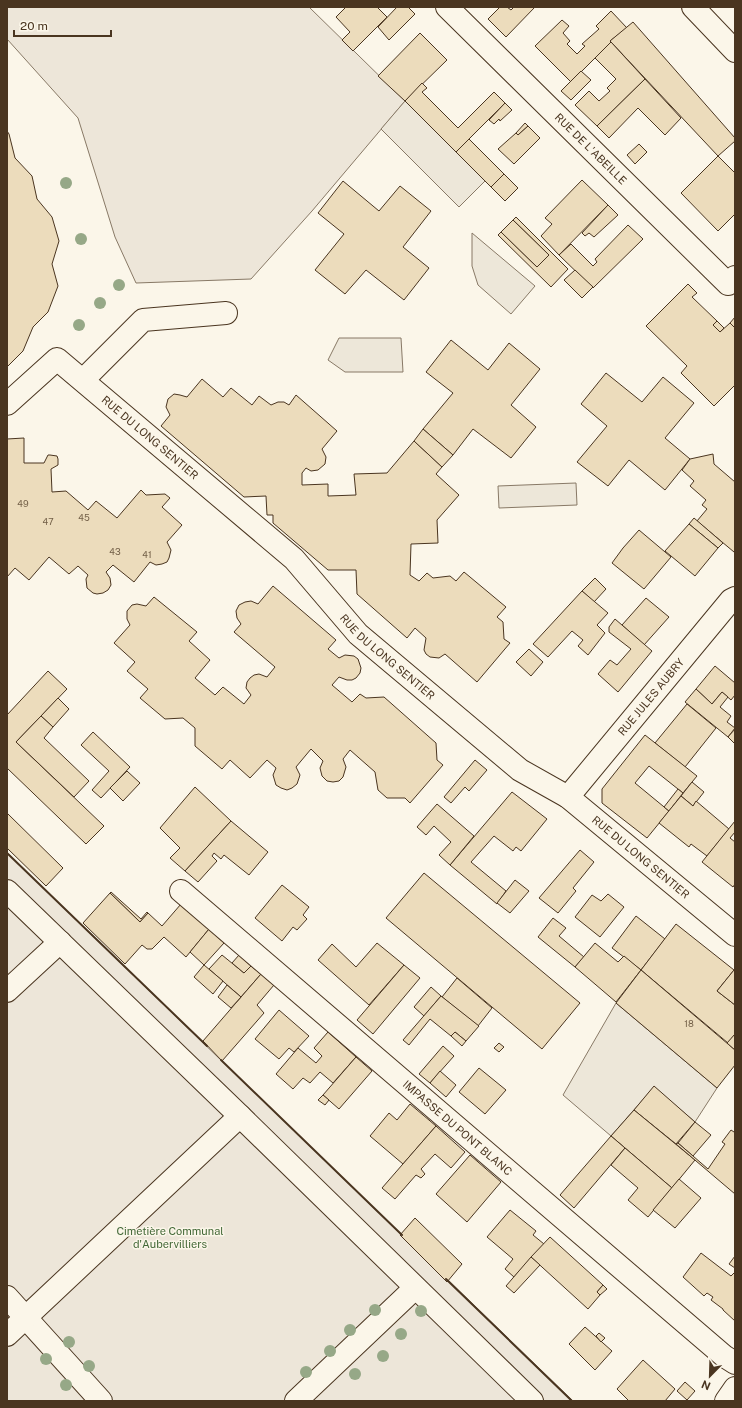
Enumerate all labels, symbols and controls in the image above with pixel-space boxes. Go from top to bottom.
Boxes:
scale bar [14,12,111,38]
text: 20 m [20,19,48,33]
street label: RUE DE L'ABEILLE [553,111,629,187]
street label: RUE DU LONG SENTIER [99,393,201,482]
house number: 49 [17,498,29,509]
house number: 45 [78,512,90,523]
house number: 47 [42,516,54,527]
house number: 43 [109,546,121,557]
house number: 41 [142,549,152,560]
street label: RUE DU LONG SENTIER [338,612,437,702]
street label: RUE JULES AUBRY [616,656,686,738]
street label: RUE DU LONG SENTIER [590,814,692,901]
house number: 18 [684,1018,694,1029]
street label: IMPASSE DU PONT BLANC [401,1078,514,1178]
park label: Cimetière Communal d'Aubervilliers [116,1225,224,1250]
north arrow [690,1356,730,1396]
text: N [700,1378,712,1392]

